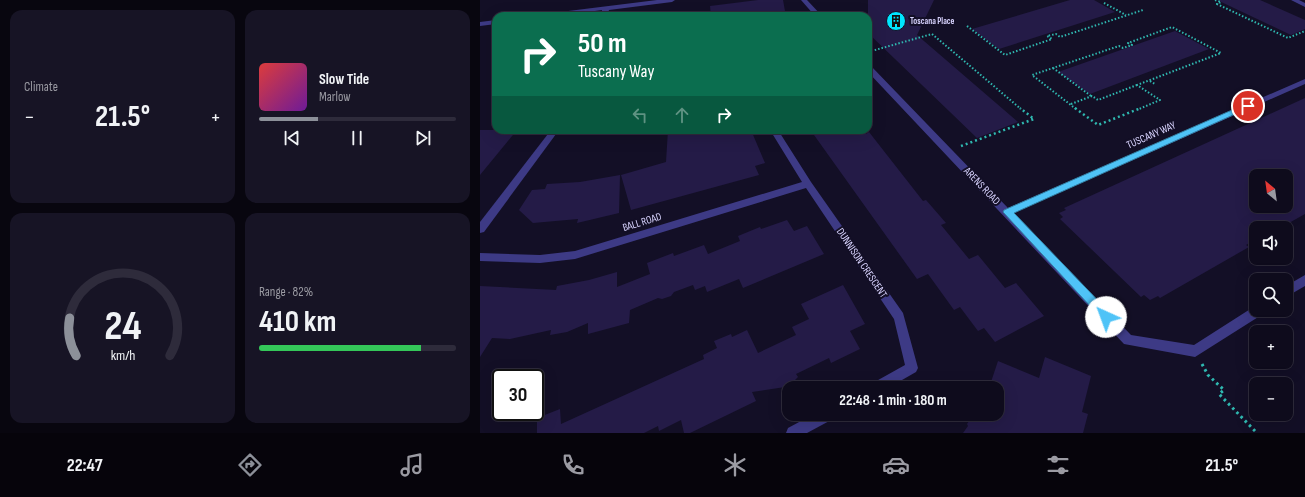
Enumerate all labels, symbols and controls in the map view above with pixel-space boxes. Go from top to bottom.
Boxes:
building icon: Toscana Place [885,10,907,32]
place label: Toscana Place [910,16,955,27]
text: 50 m [578,27,627,60]
icon: right [512,28,564,80]
text: Tuscany Way [578,61,654,82]
text: Slow Tide [319,70,369,89]
text: Climate [24,79,58,95]
text: Marlow [319,89,351,105]
pin [1231,89,1265,123]
icon: arrive [1237,95,1259,117]
text: 21.5° [95,99,150,135]
text: − [24,104,35,131]
text: + [210,104,221,131]
icon: left [629,104,651,126]
icon: ahead [671,104,693,126]
icon: right [713,104,735,126]
street label: TUSCANY WAY [1124,118,1178,152]
icon: previous [281,127,303,149]
icon: pause [346,127,368,149]
icon: next [412,127,434,149]
street label: ARENS ROAD [960,164,1003,207]
north arrow [1249,169,1293,213]
map controls [1249,169,1293,421]
street label: BALL ROAD [621,210,663,234]
button: sound [1249,221,1293,265]
street label: DUNNISON CRESCENT [834,226,890,301]
button: search [1249,273,1293,317]
text: Range · 82% [259,284,313,300]
position arrow [1085,296,1127,338]
text: 24 [104,302,141,351]
text: 410 km [259,304,336,340]
button: + [1249,325,1293,369]
text: km/h [110,346,135,363]
speed limit sign: 30 [492,369,544,421]
button: − [1249,377,1293,421]
text: 22:48 · 1 min · 180 m [839,391,947,410]
icon: directions [236,451,264,479]
icon: music [398,451,426,479]
icon: phone [559,451,587,479]
icon: climate [721,451,749,479]
icon: car [882,451,910,479]
icon: filters [1044,451,1072,479]
text: 22:47 [67,455,103,476]
text: 21.5° [1205,455,1238,476]

